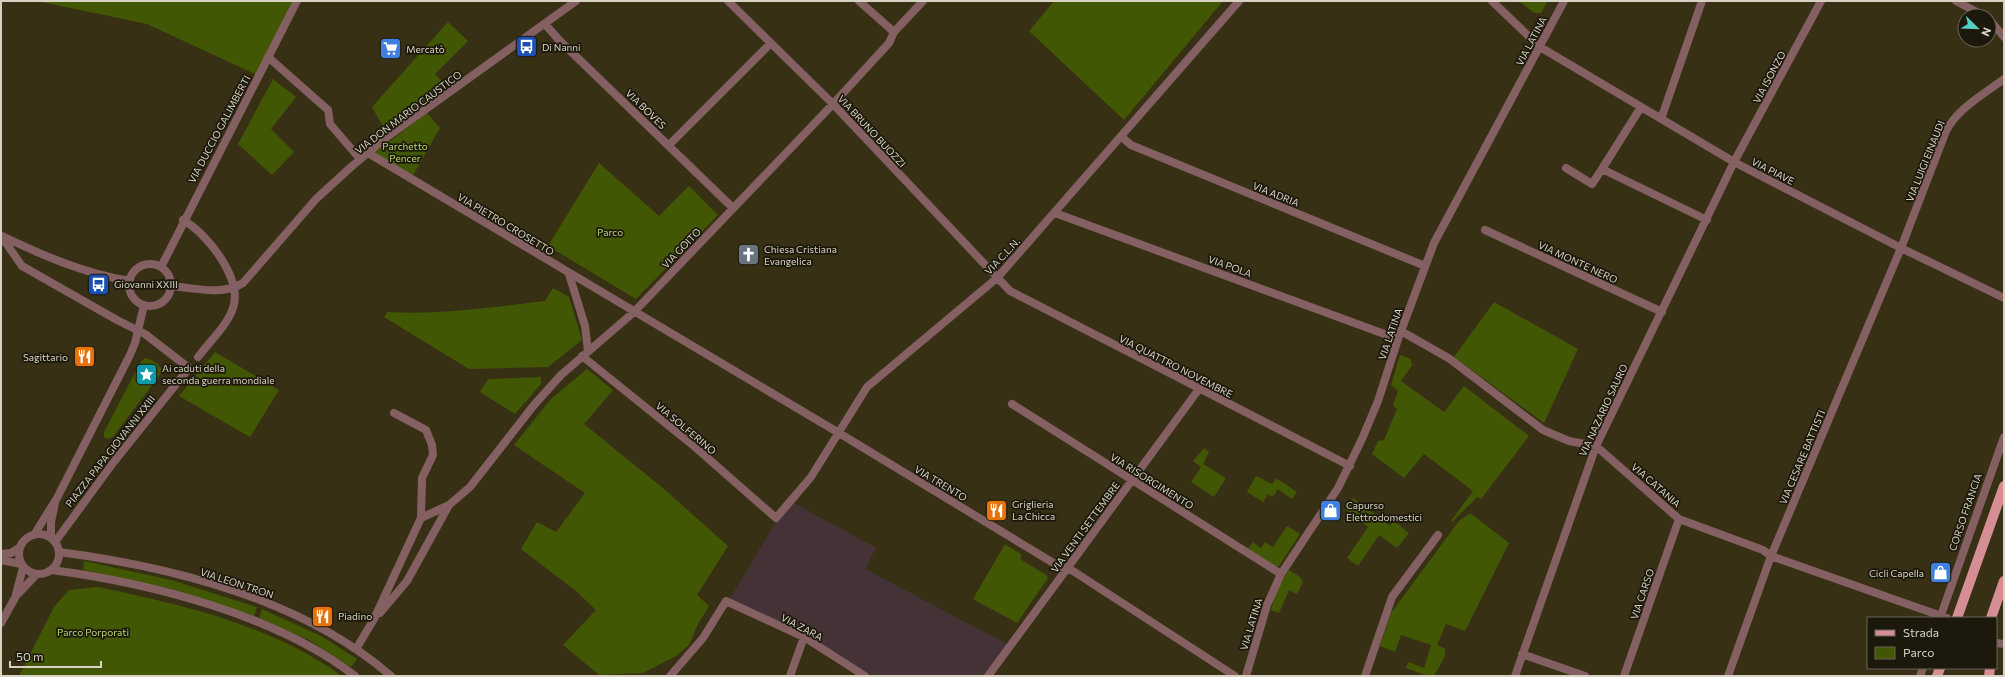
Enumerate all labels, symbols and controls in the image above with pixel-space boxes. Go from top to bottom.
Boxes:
north arrow [1957,8,1997,48]
street label: VIA LATINA [1513,14,1549,68]
text: N [1979,26,1994,38]
bus stop icon: Di Nanni [514,34,540,60]
supermarket icon: Mercatò [378,36,404,62]
place label: Di Nanni [542,41,581,53]
place label: Mercatò [406,43,445,55]
street label: VIA ISONZO [1750,49,1788,105]
street label: VIA DON MARIO CAUSTICO [352,68,464,156]
street label: VIA DUCCIO GALIMBERTI [185,73,253,185]
street label: VIA BOVES [623,87,669,131]
street label: VIA BRUNO BUOZZI [835,92,909,170]
street label: VIA LUIGI EINAUDI [1903,119,1947,203]
park label: Parchetto Pencer [382,140,428,164]
street label: VIA PIAVE [1750,155,1797,187]
street label: VIA ADRIA [1251,179,1301,209]
street label: VIA PIETRO CROSETTO [456,190,556,258]
street label: VIA GOITO [659,225,703,271]
park label: Parco [597,226,623,238]
street label: VIA C.L.N. [982,235,1022,277]
street label: VIA MONTE NERO [1536,238,1620,286]
church icon: Chiesa Cristiana Evangelica [735,242,761,268]
place label: Chiesa Cristiana Evangelica [764,243,837,267]
street label: VIA POLA [1207,253,1254,279]
bus stop icon: Giovanni XXIII [85,271,111,297]
place label: Giovanni XXIII [114,278,178,290]
street label: VIA LATINA [1376,306,1404,361]
street label: VIA QUATTRO NOVEMBRE [1117,332,1235,400]
restaurant icon: Sagittario [71,344,97,370]
place label: Sagittario [23,351,68,363]
place icon: Ai caduti della seconda guerra mondiale [134,361,160,387]
place label: Ai caduti della seconda guerra mondiale [162,362,275,386]
street label: VIA NAZARIO SAURO [1576,362,1630,458]
street label: PIAZZA PAPA GIOVANNI XXIII [63,393,157,509]
street label: VIA SOLFERINO [653,399,719,457]
street label: VIA CESARE BATTISTI [1777,408,1827,506]
street label: VIA RISORGIMENTO [1108,450,1196,512]
street label: VIA CATANIA [1629,460,1683,510]
street label: VIA TRENTO [912,463,970,503]
street label: CORSO FRANCIA [1946,472,1984,552]
street label: VIA VENTI SETTEMBRE [1048,479,1122,575]
restaurant icon: Griglieria La Chicca [983,497,1009,523]
place label: Griglieria La Chicca [1012,498,1055,522]
shop icon: Capurso Elettrodomestici [1318,498,1344,524]
place label: Capurso Elettrodomestici [1346,499,1422,523]
shop icon: Cicli Capella [1927,560,1953,586]
street label: VIA LEON TRON [199,565,275,601]
street label: VIA CARSO [1628,567,1656,621]
place label: Cicli Capella [1869,567,1924,579]
street label: VIA LATINA [1237,596,1265,652]
restaurant icon: Piadino [310,603,336,629]
place label: Piadino [338,610,372,622]
street label: VIA ZARA [779,611,825,643]
legend [1867,617,1997,669]
text: Strada [1903,625,1939,639]
park label: Parco Porporati [57,626,129,638]
scale bar [10,643,101,669]
text: Parco [1903,645,1935,659]
text: 50 m [16,649,44,663]

